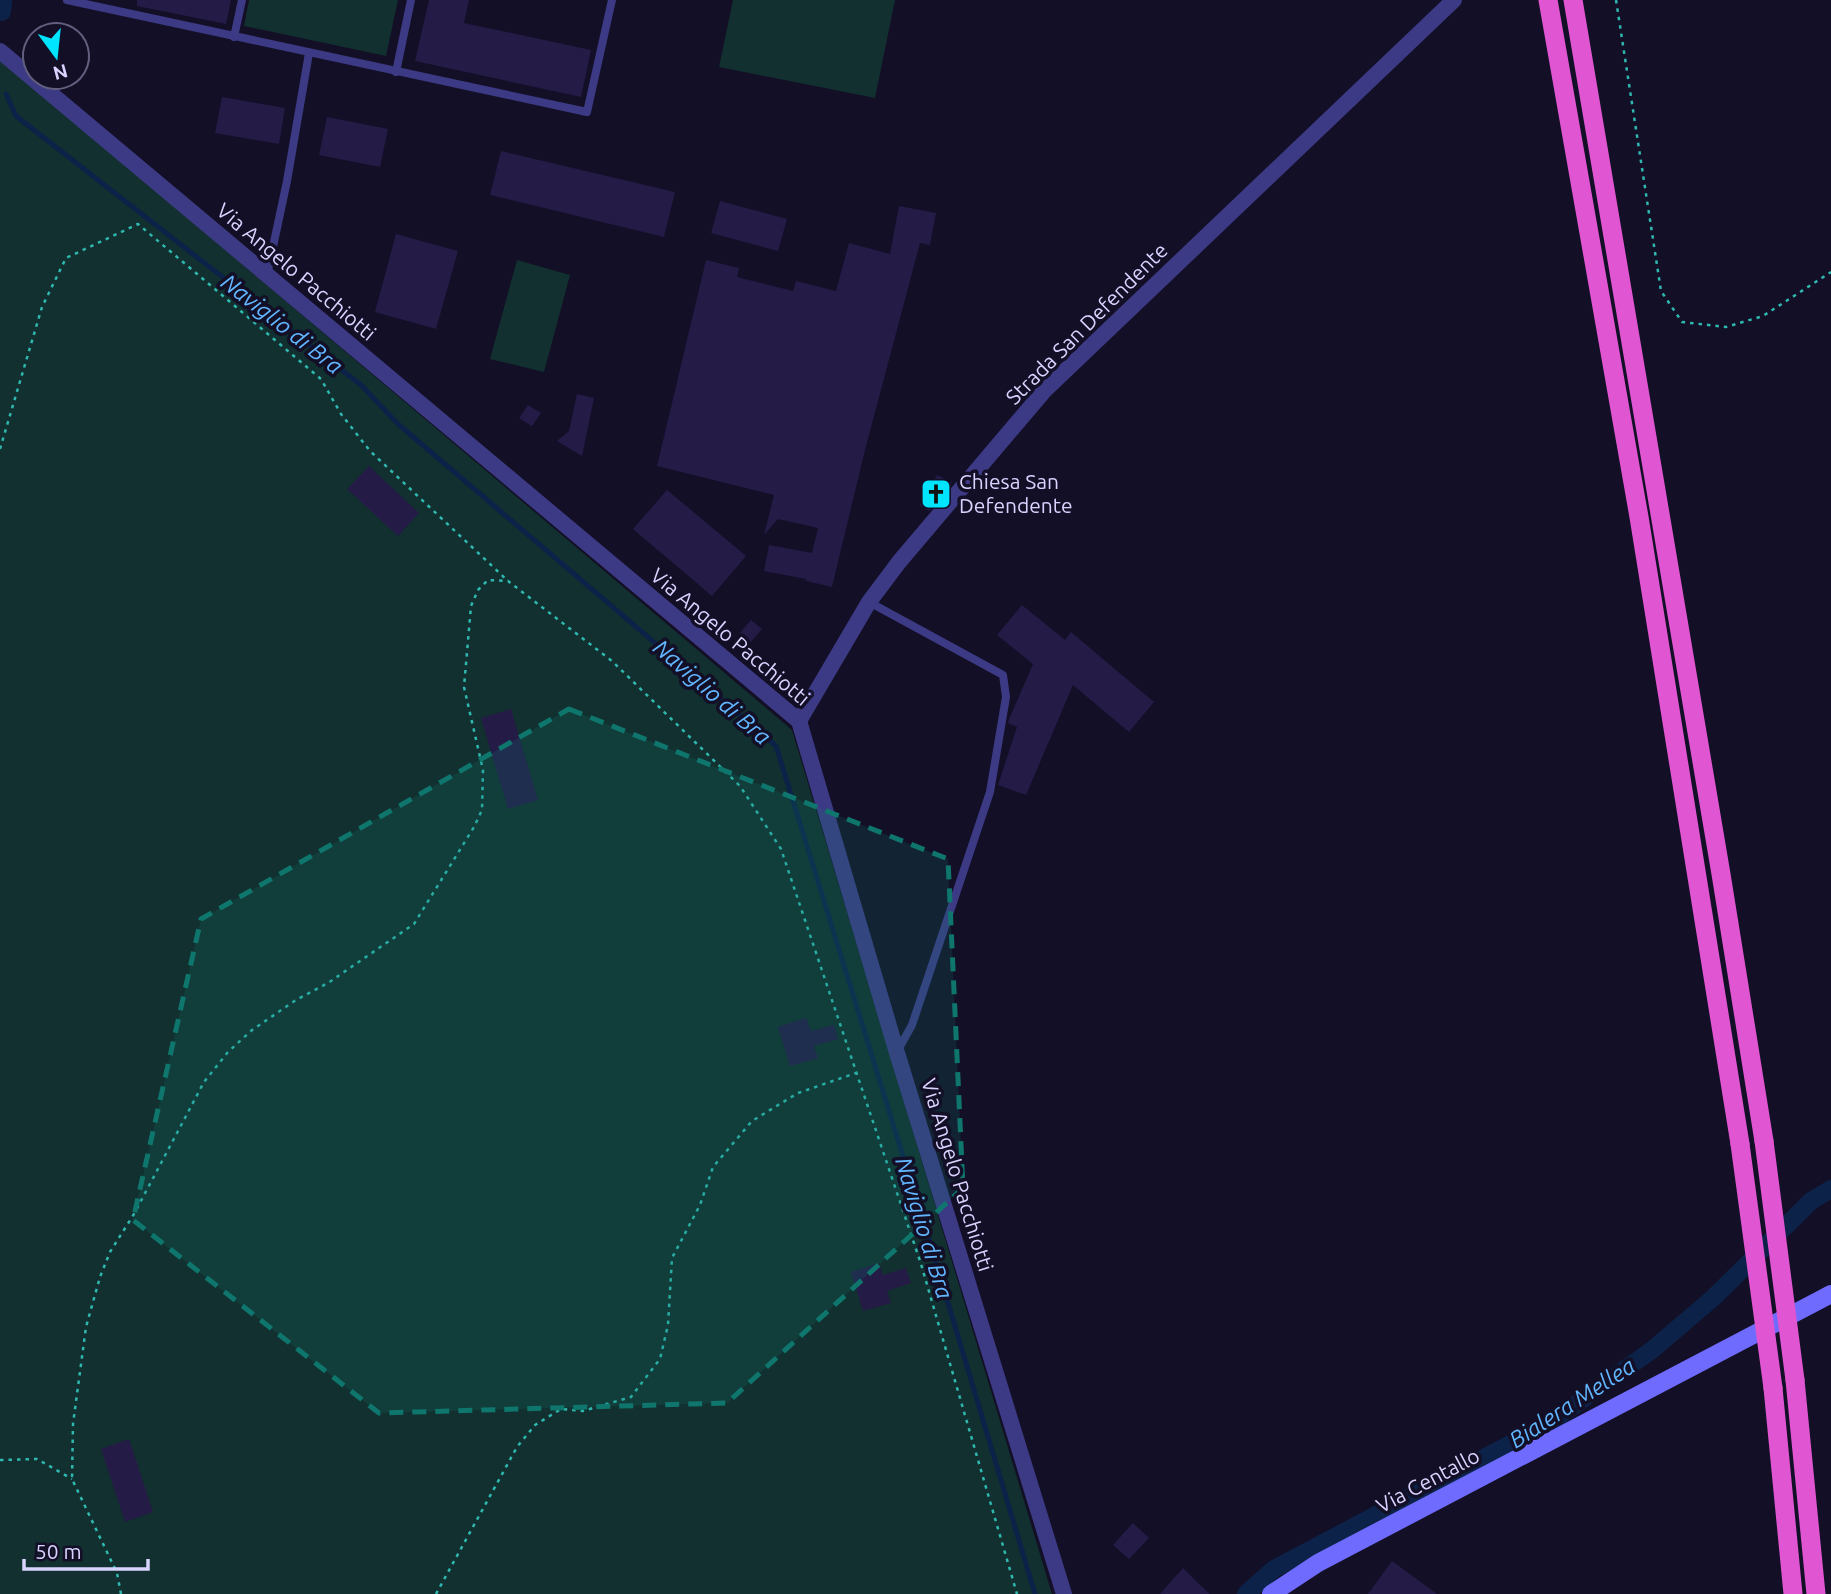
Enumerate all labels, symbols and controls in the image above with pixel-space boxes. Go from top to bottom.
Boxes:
north arrow [21,21,91,91]
text: N [51,60,70,85]
street label: Via Angelo Pacchiotti [212,198,381,345]
street label: Strada San Defendente [1001,238,1172,409]
water label: Naviglio di Bra [217,269,348,379]
place label: Chiesa San Defendente [959,469,1073,517]
church icon: Chiesa San Defendente [919,477,953,511]
street label: Via Angelo Pacchiotti [646,563,815,710]
water label: Naviglio di Bra [649,634,776,749]
street label: Via Angelo Pacchiotti [917,1075,999,1274]
water label: Naviglio di Bra [891,1154,958,1302]
water label: Bialera Mellea [1504,1353,1639,1452]
street label: Via Centallo [1372,1443,1483,1517]
scale bar [24,1528,149,1572]
text: 50 m [35,1539,82,1563]

